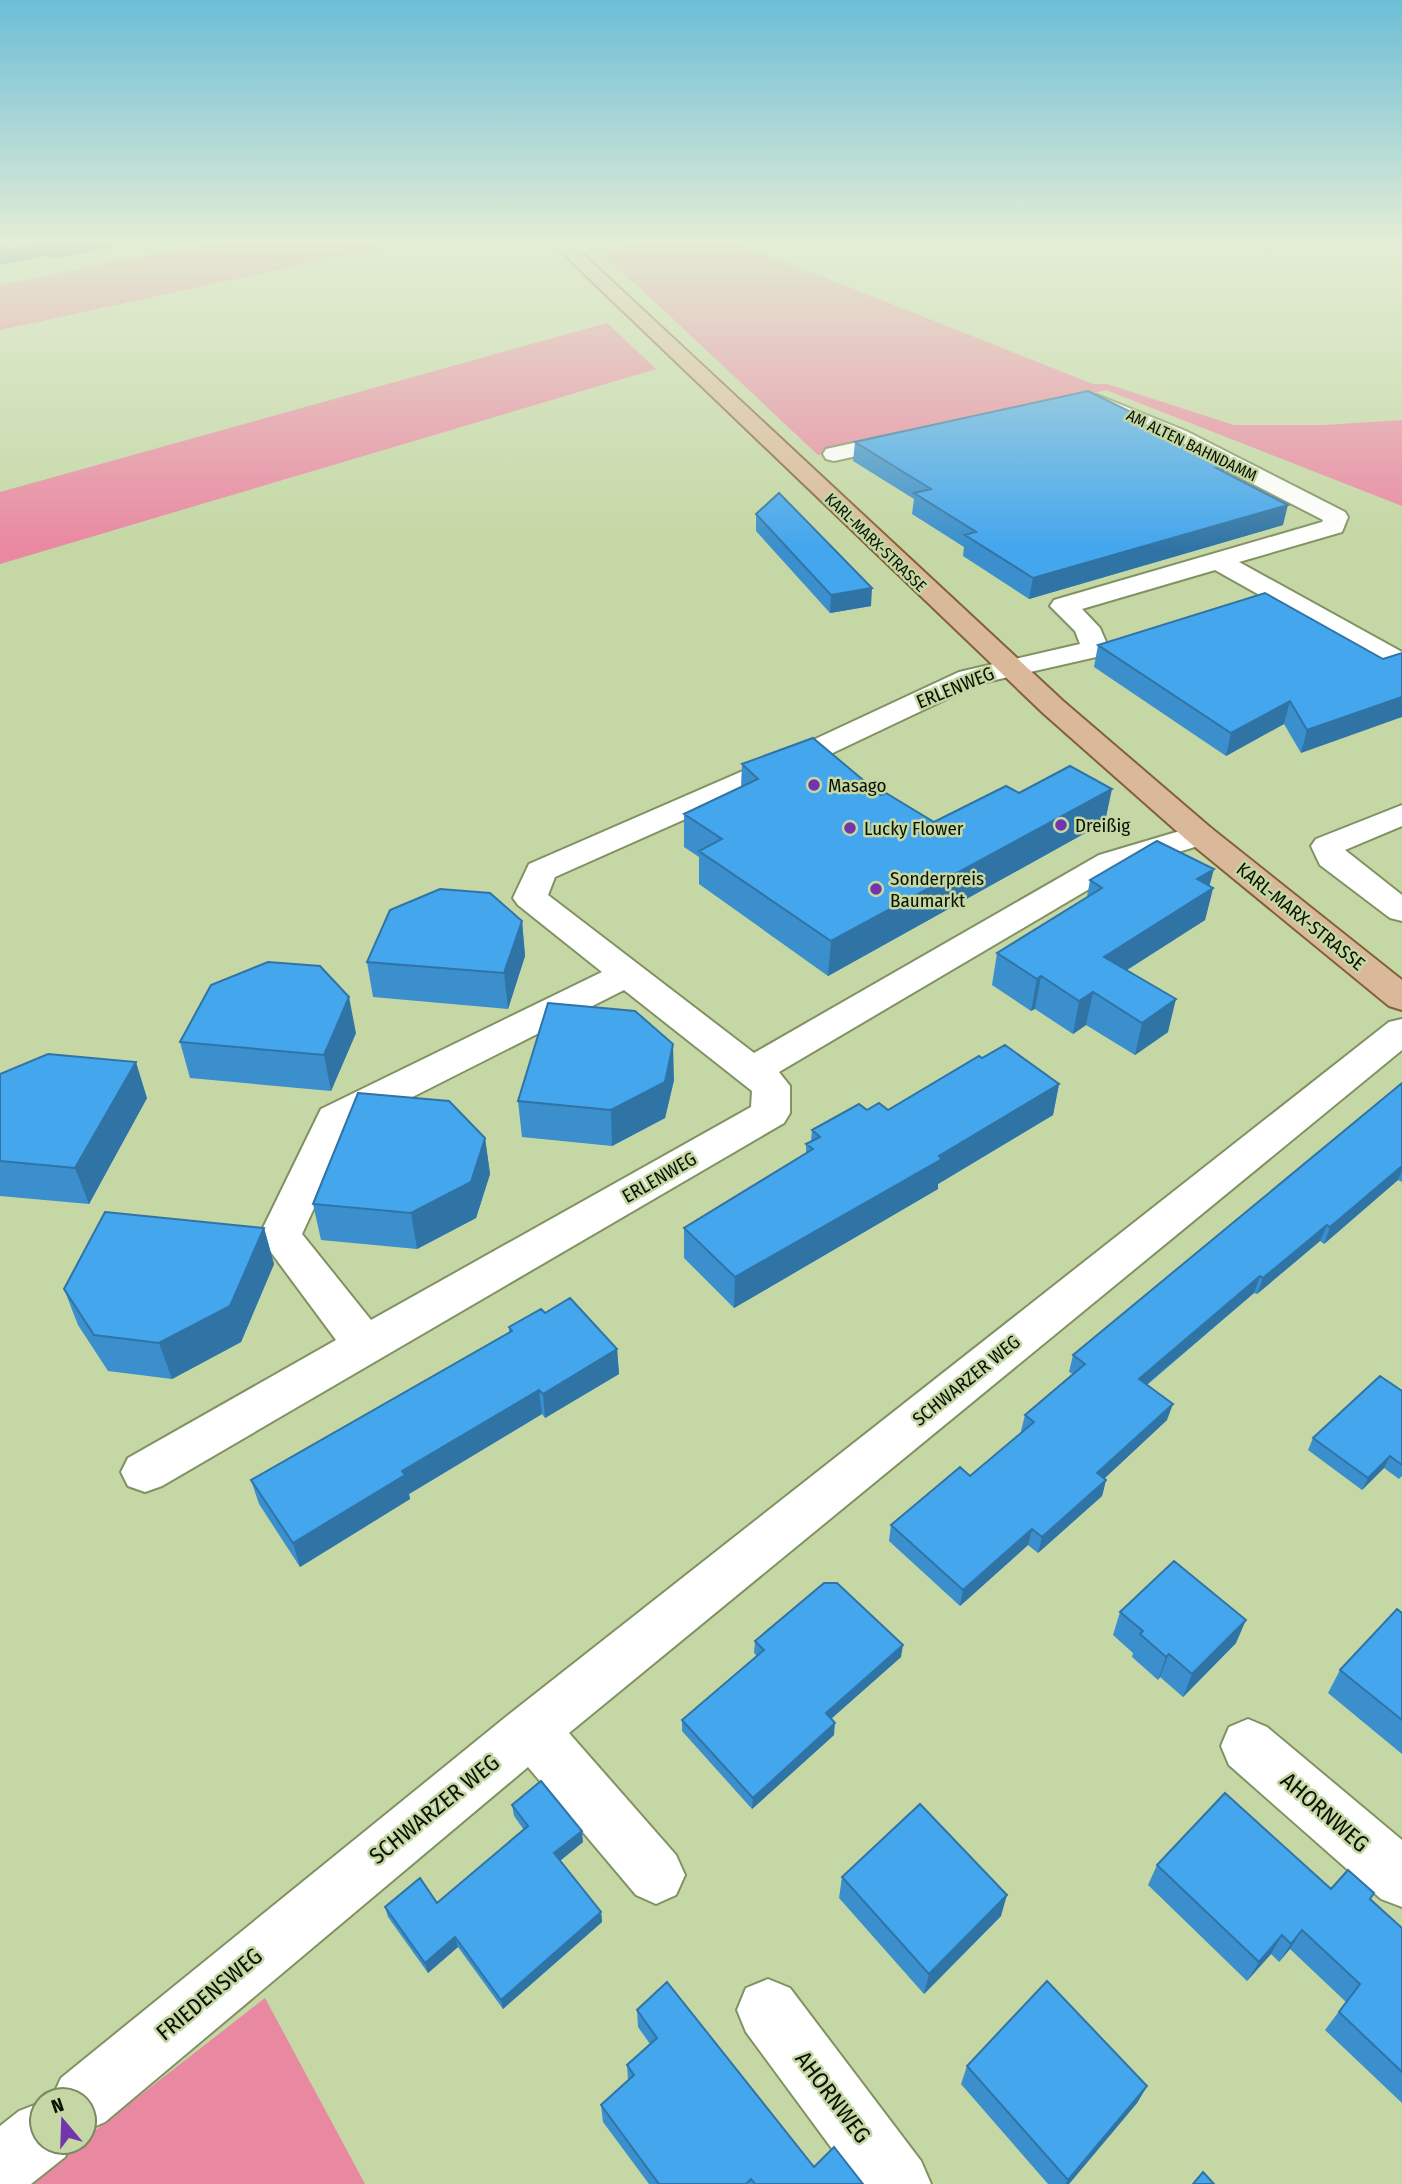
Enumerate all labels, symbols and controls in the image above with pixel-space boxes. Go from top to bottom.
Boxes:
street label: AM ALTEN BAHNDAMM [1123,406,1260,485]
street label: KARL-MARX-STRASSE [821,489,930,596]
street label: ERLENWEG [913,661,997,713]
place label: Masago [828,774,886,797]
marker: Masago [806,777,822,793]
place label: Dreißig [1075,814,1130,837]
place label: Lucky Flower [864,817,964,840]
marker: Dreißig [1053,817,1069,833]
marker: Lucky Flower [842,820,858,836]
street label: KARL-MARX-STRASSE [1232,858,1370,975]
place label: Sonderpreis Baumarkt [890,867,984,912]
marker: Sonderpreis Baumarkt [868,881,884,897]
street label: ERLENWEG [618,1147,700,1208]
street label: SCHWARZER WEG [908,1330,1025,1431]
street label: SCHWARZER WEG [363,1748,505,1870]
street label: AHORNWEG [1275,1766,1375,1858]
street label: FRIEDENSWEG [150,1942,268,2046]
street label: AHORNWEG [789,2045,877,2149]
north arrow [28,2086,98,2156]
text: N [48,2093,67,2118]

